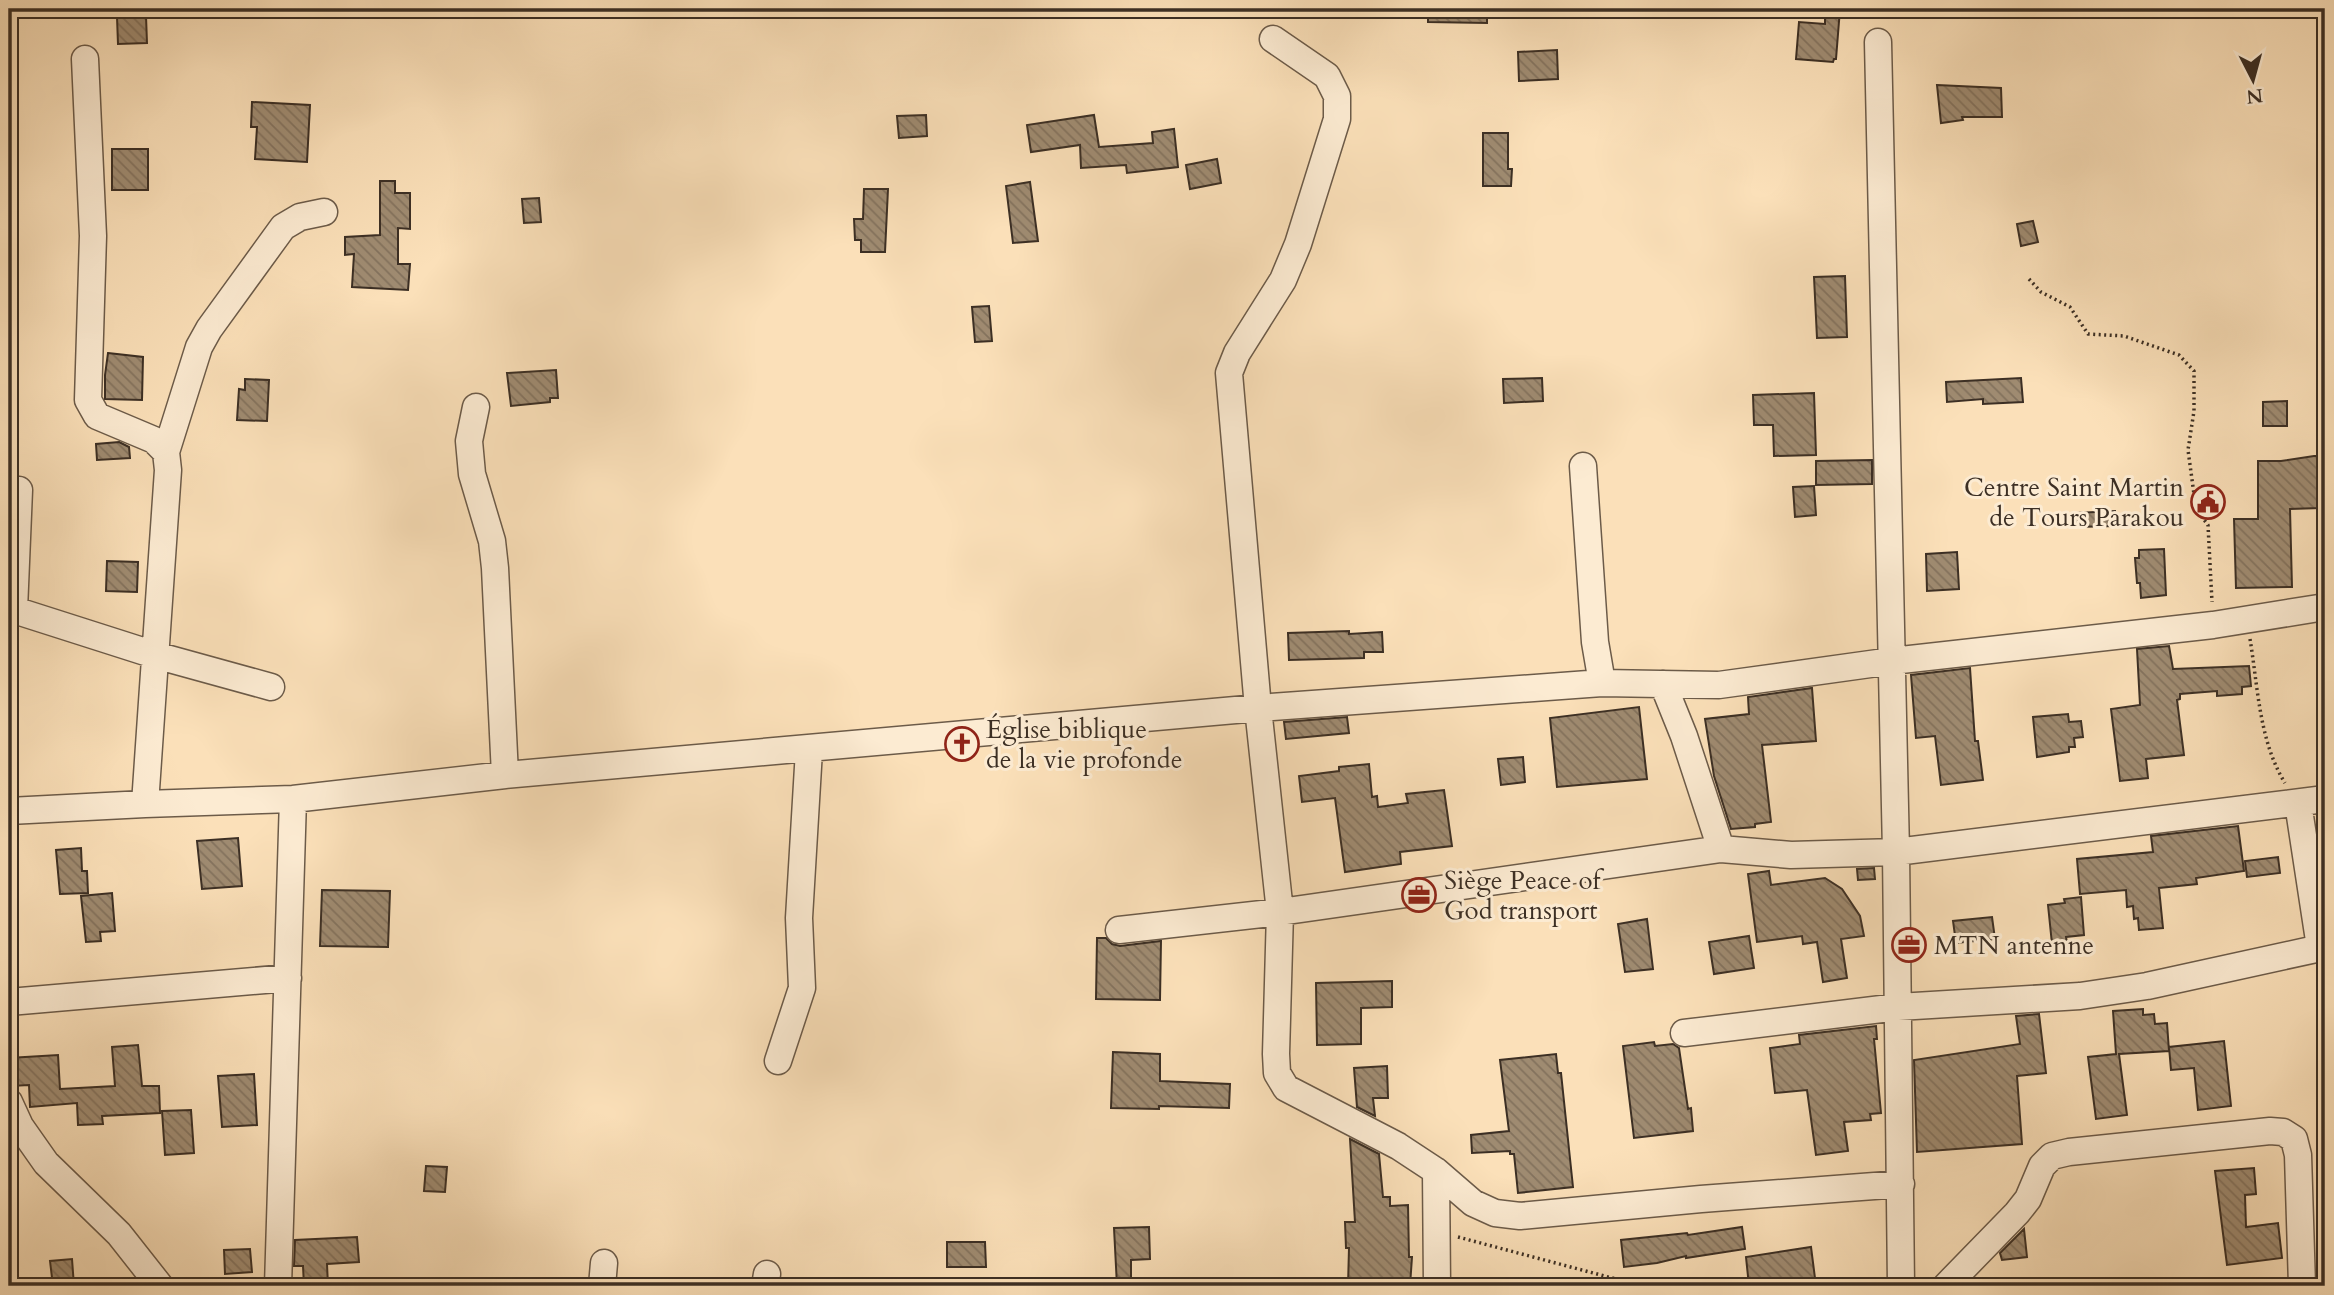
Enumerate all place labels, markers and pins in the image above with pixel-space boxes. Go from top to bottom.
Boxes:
place label: Centre Saint Martin de Tours Parakou [1964,470,2184,535]
public building icon: Centre Saint Martin de Tours Parakou [2189,483,2227,521]
place label: Église biblique de la vie profonde [986,712,1183,777]
church icon: Église biblique de la vie profonde [943,725,981,763]
place label: Siège Peace of God transport [1444,863,1605,928]
office icon: Siège Peace of God transport [1400,876,1438,914]
office icon: MTN antenne [1890,926,1928,964]
place label: MTN antenne [1934,928,2094,963]

